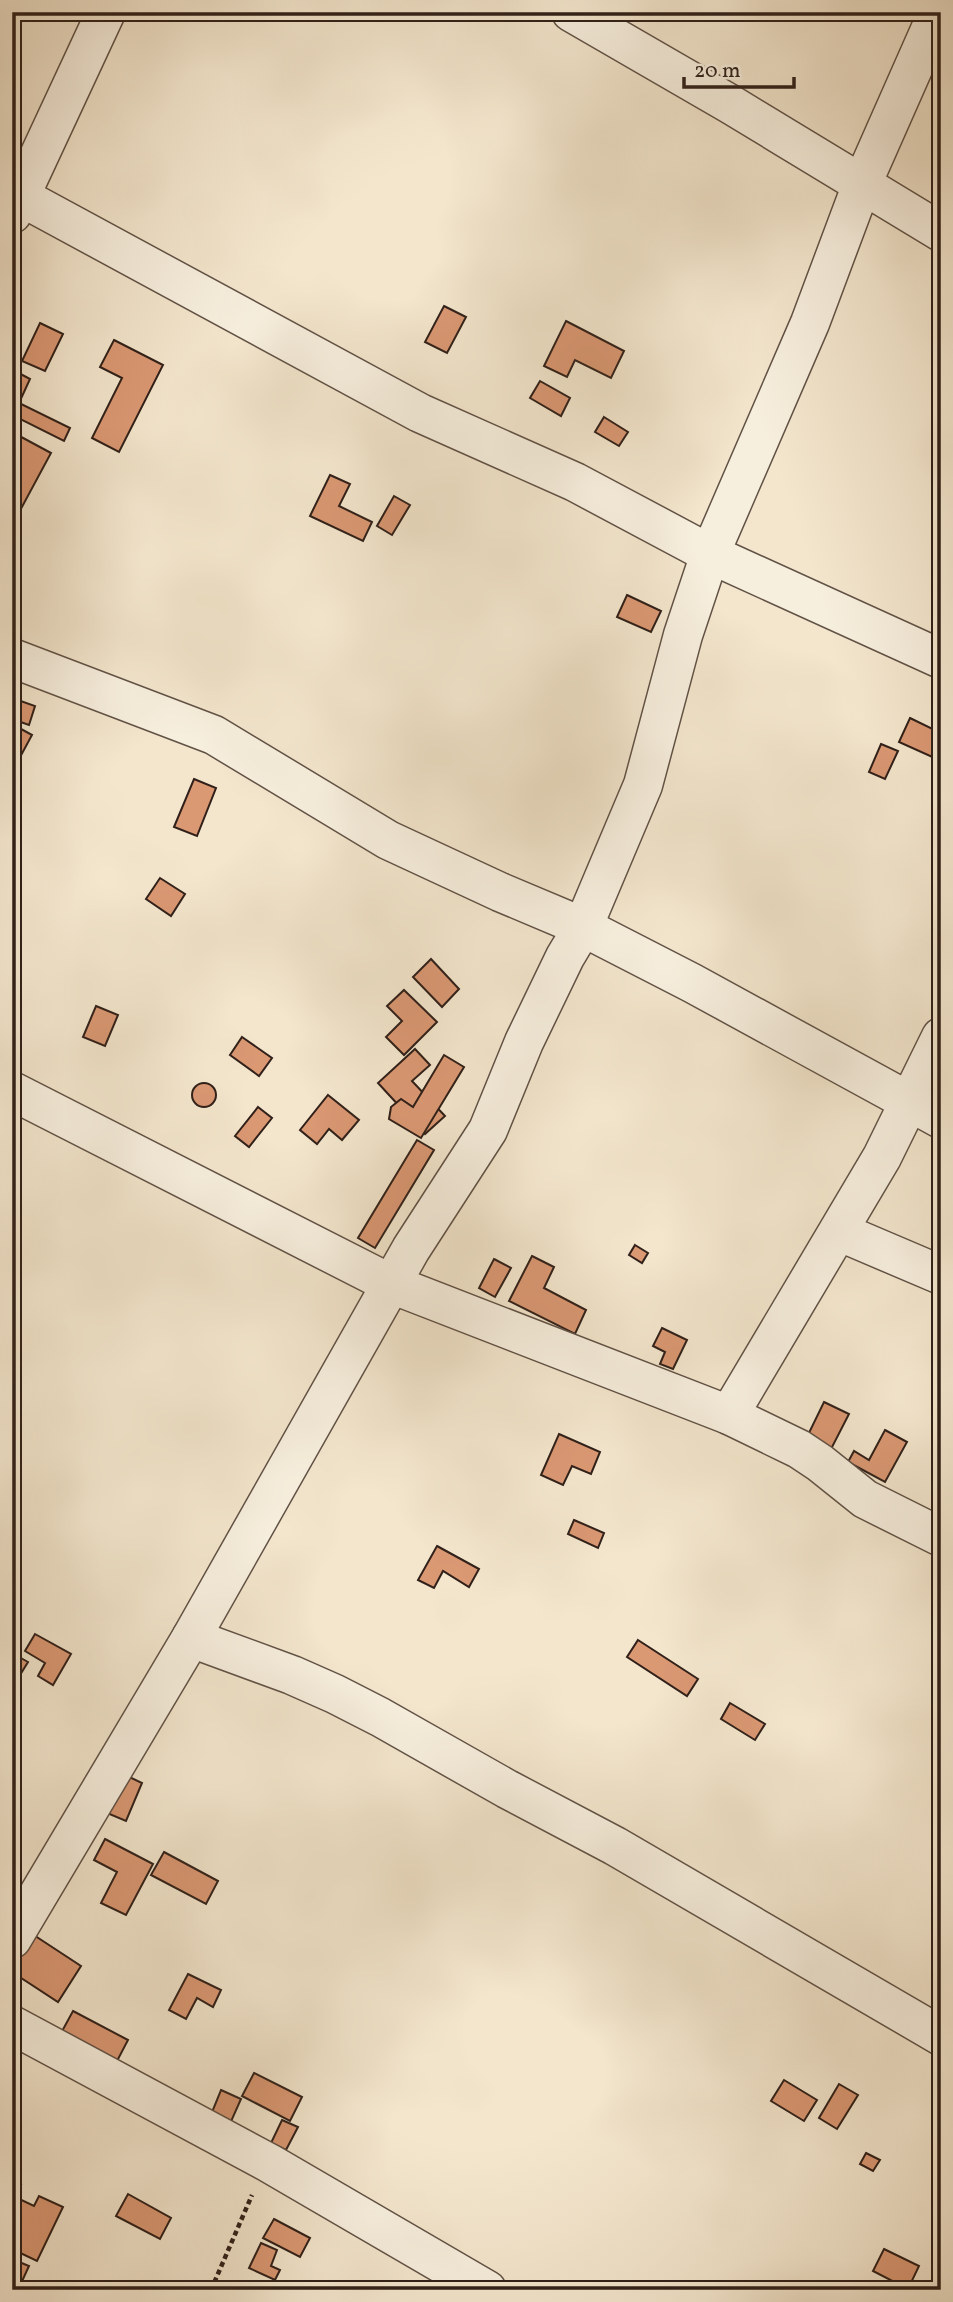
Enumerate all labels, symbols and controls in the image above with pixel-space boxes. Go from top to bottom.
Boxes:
scale bar [684,46,794,90]
text: 20 m [694,57,740,86]

